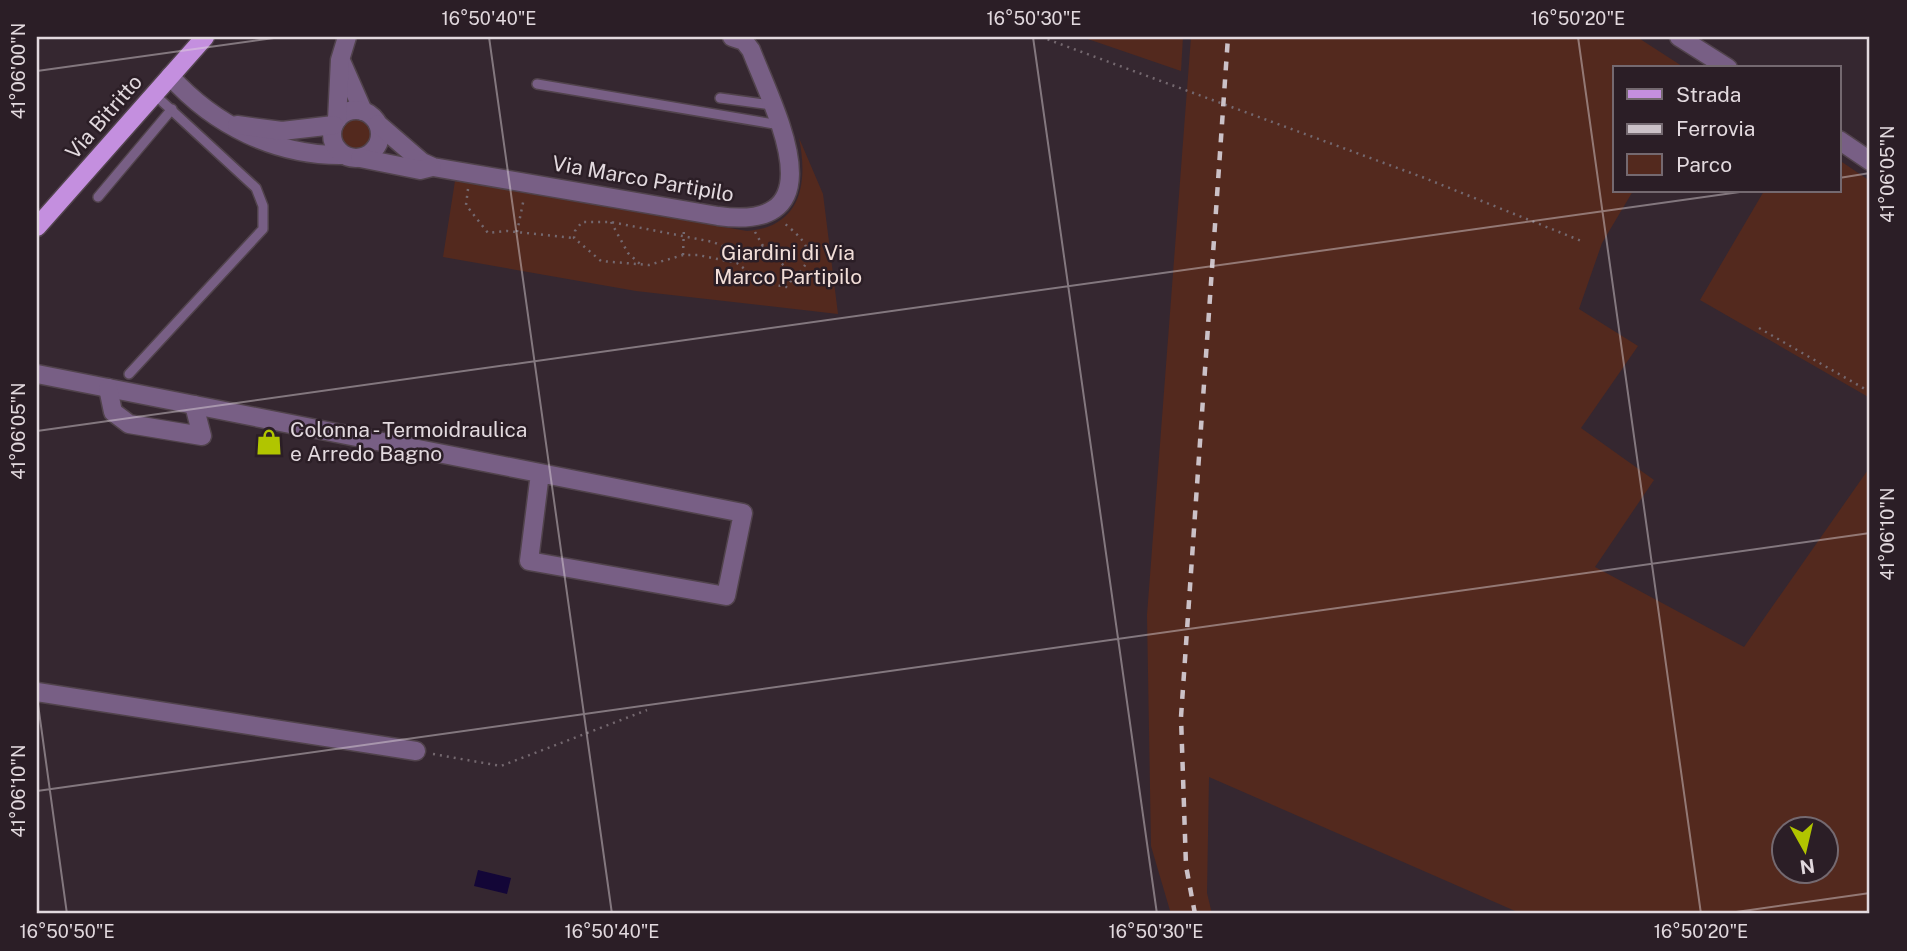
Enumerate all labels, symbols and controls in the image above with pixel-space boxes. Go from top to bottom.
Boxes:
text: 16°50'40"E [441,8,537,29]
text: 16°50'30"E [987,8,1081,29]
text: 16°50'20"E [1531,8,1625,29]
text: 41°06'00"N [8,23,29,119]
legend [1613,66,1840,192]
street label: Via Bitritto [60,69,147,164]
text: Strada [1676,82,1741,107]
text: Ferrovia [1676,116,1755,141]
text: 41°06'05"N [1877,125,1898,223]
street label: Via Marco Partipilo [550,150,736,207]
text: Parco [1676,152,1732,177]
park label: Giardini di Via Marco Partipilo [714,240,862,289]
text: 41°06'05"N [8,382,29,480]
place label: Colonna - Termoidraulica e Arredo Bagno [290,417,527,466]
shop icon: Colonna - Termoidraulica e Arredo Bagno [254,427,284,457]
text: 41°06'10"N [1877,487,1898,581]
text: 41°06'10"N [8,744,29,838]
north arrow [1770,814,1840,884]
text: N [1798,855,1816,879]
text: 16°50'50"E [19,921,115,942]
text: 16°50'40"E [564,921,660,942]
text: 16°50'30"E [1109,921,1203,942]
text: 16°50'20"E [1654,921,1748,942]

